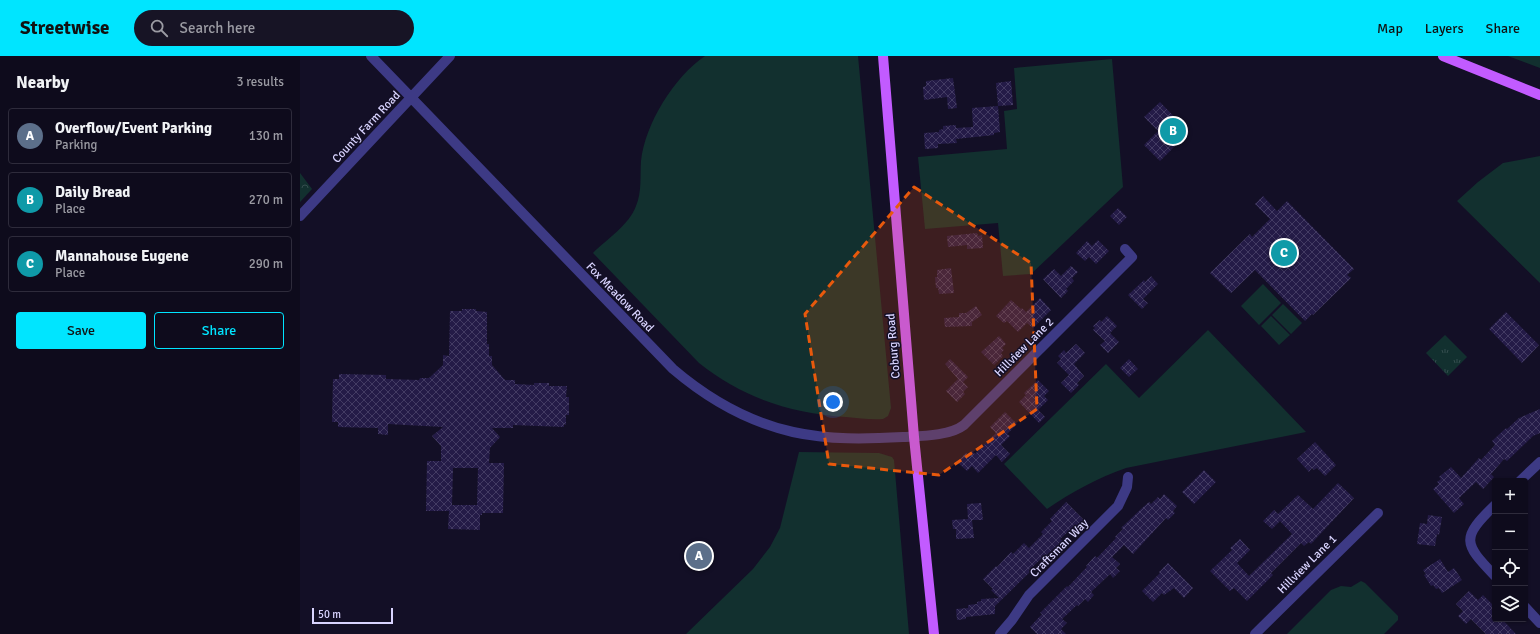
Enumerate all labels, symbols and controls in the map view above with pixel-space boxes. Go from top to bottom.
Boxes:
search box [134,10,414,46]
text: Streetwise [20,16,110,40]
icon: search [148,17,170,39]
text: Search here [180,19,255,37]
text: Map [1377,20,1403,37]
text: Layers [1425,20,1464,37]
text: Share [1486,20,1520,37]
text: Nearby [16,72,69,93]
text: 3 results [236,74,284,90]
street label: County Farm Road [329,88,404,167]
pin: B [1160,116,1186,146]
text: Overflow/Event Parking [55,119,212,137]
text: A [26,128,34,144]
text: 130 m [249,128,283,144]
text: Parking [55,137,97,153]
text: Daily Bread [55,183,130,201]
text: B [26,192,34,208]
text: 270 m [249,192,283,208]
text: Place [55,201,85,217]
pin: C [1271,238,1297,268]
text: Mannahouse Eugene [55,247,189,265]
text: C [26,256,34,272]
text: 290 m [249,256,283,272]
street label: Fox Meadow Road [583,259,657,335]
text: Place [55,265,85,281]
button: Save [16,312,146,349]
button: Share [154,312,284,349]
street label: Coburg Road [883,313,904,379]
street label: Hillview Lane 2 [992,315,1057,380]
your location [823,392,843,412]
map controls [1492,478,1528,622]
button: + [1492,478,1528,514]
button: − [1492,514,1528,550]
street label: Craftsman Way [1027,516,1092,581]
street label: Hillview Lane 1 [1275,532,1340,597]
pin: A [686,541,712,571]
button: locate [1492,550,1528,586]
button: layers [1492,586,1528,622]
scale bar [312,606,393,625]
text: 50 m [318,608,341,621]

